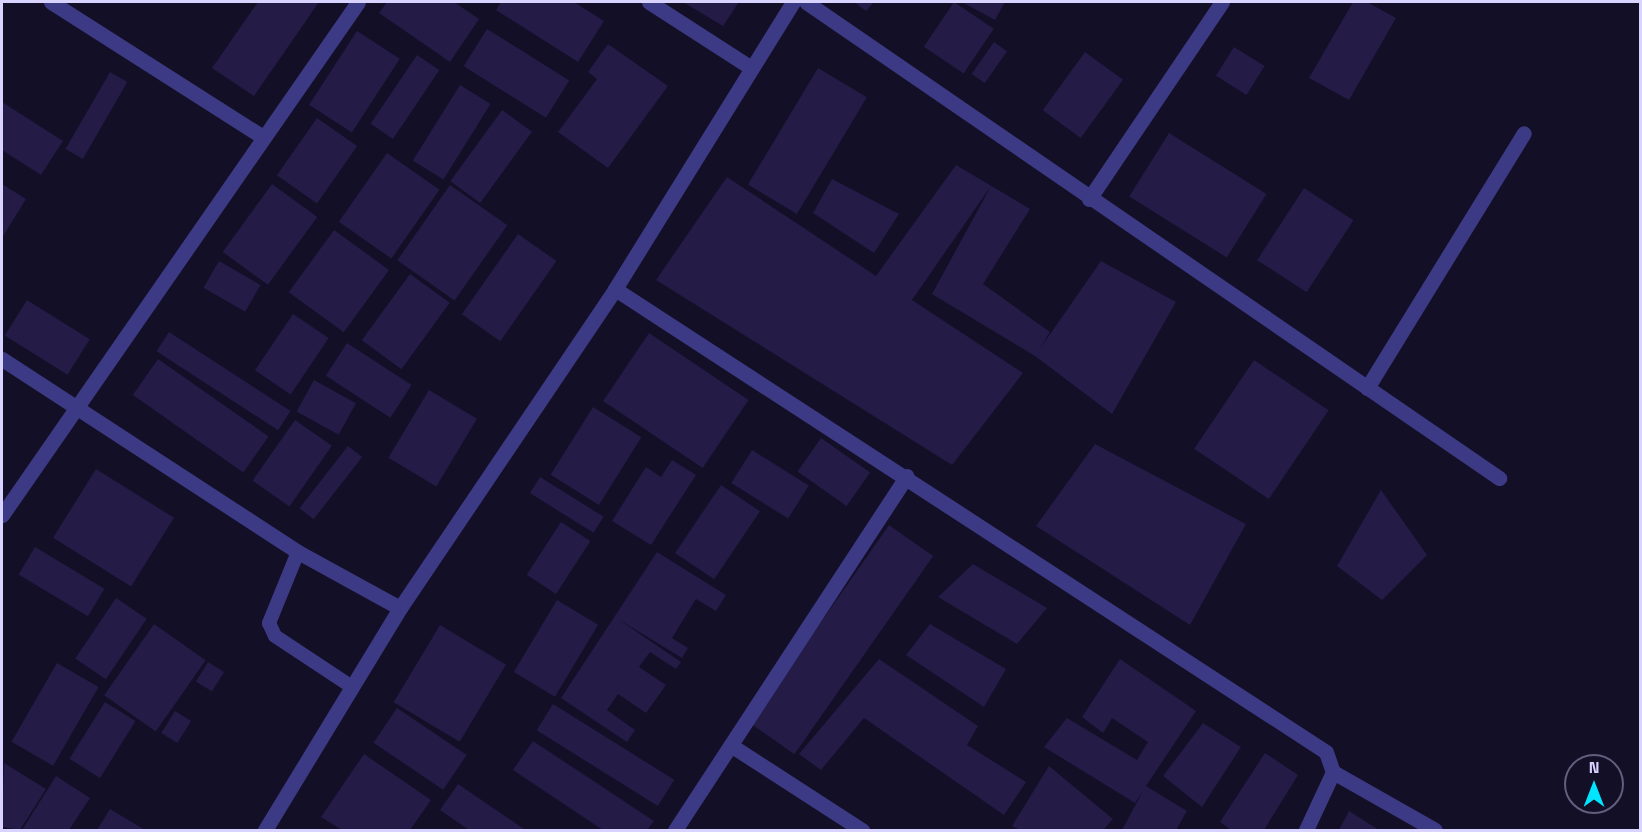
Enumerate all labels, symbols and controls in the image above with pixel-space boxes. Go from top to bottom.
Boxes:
north arrow [1564,754,1624,814]
text: N [1589,757,1599,778]

